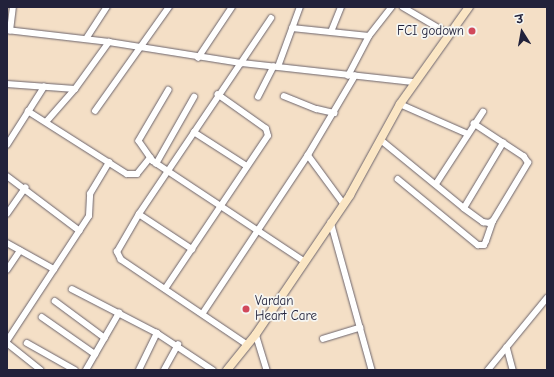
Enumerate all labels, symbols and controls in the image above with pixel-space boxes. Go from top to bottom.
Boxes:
north arrow [502,12,542,52]
text: उ [515,13,524,27]
place label: FCI godown [397,23,464,39]
marker: FCI godown [467,26,477,36]
place label: Vardan Heart Care [255,294,317,325]
marker: Vardan Heart Care [240,303,252,315]

